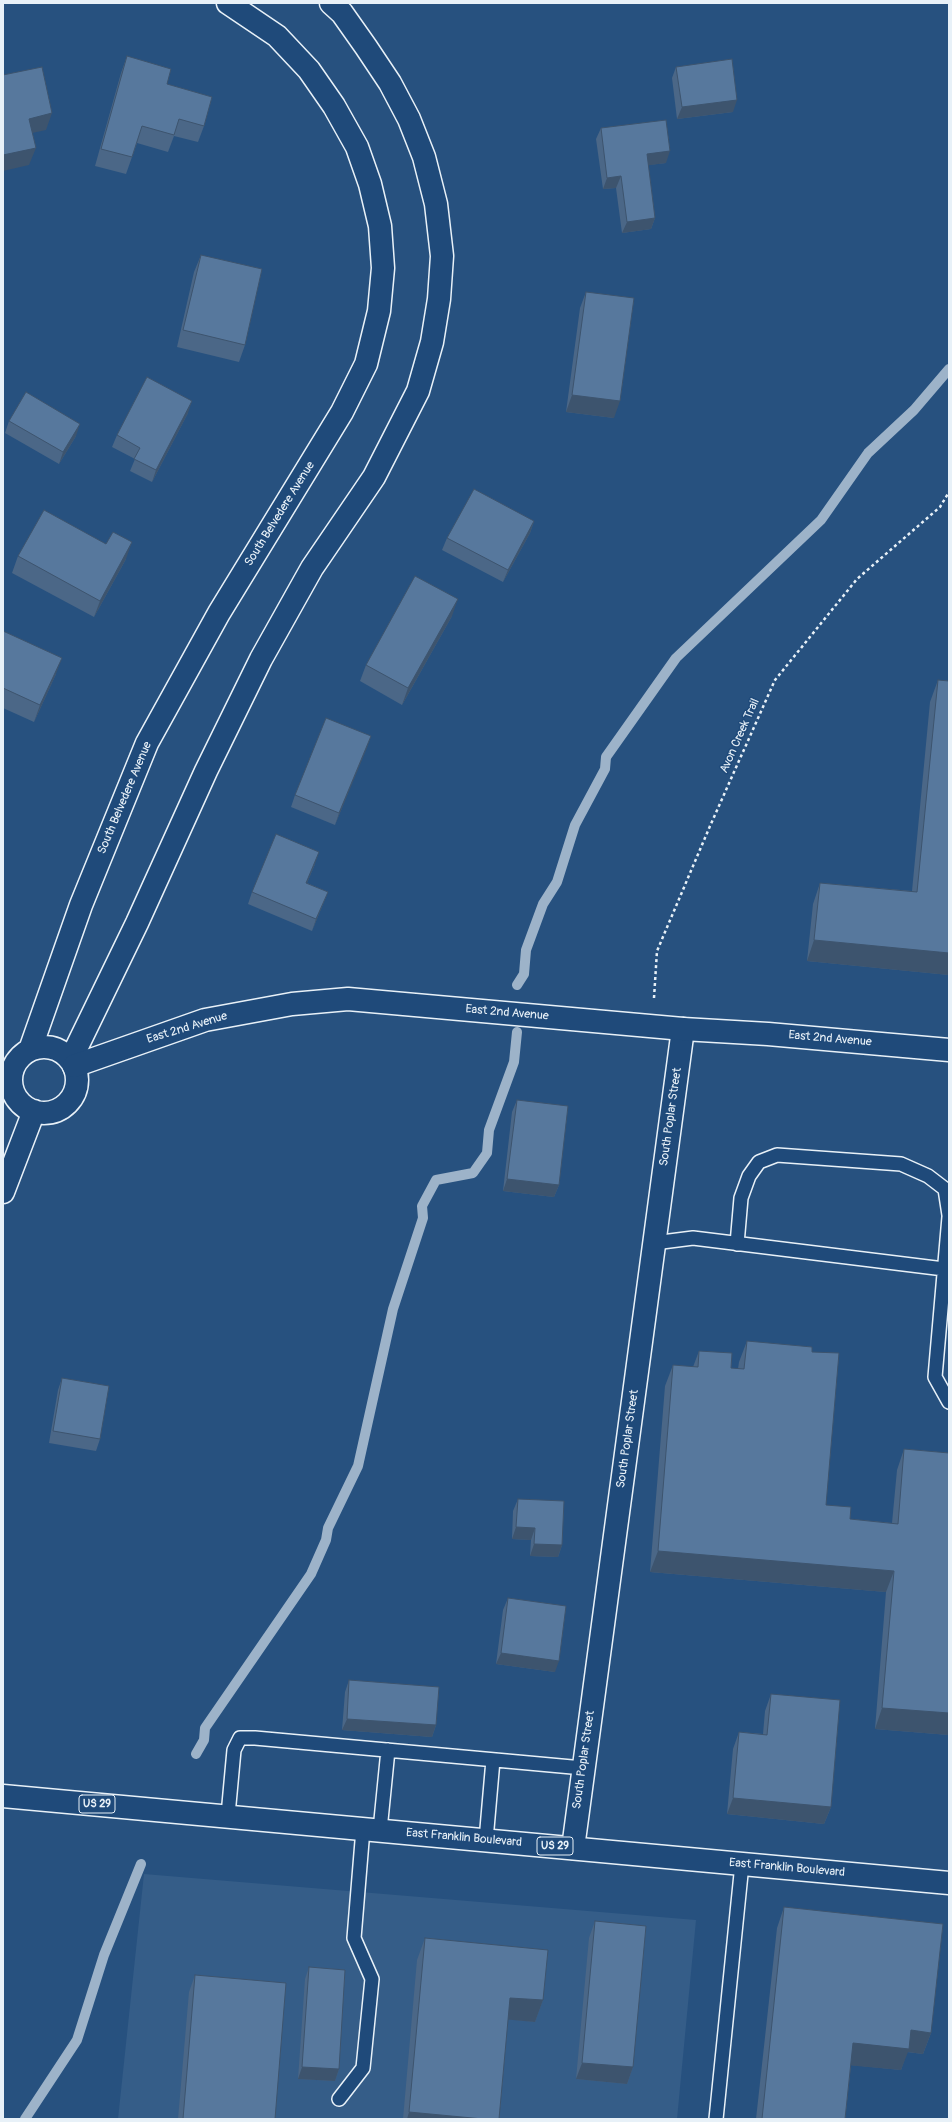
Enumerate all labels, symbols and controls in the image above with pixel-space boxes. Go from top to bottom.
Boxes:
street label: South Belvedere Avenue [242,459,318,569]
street label: Avon Creek Trail [717,696,763,776]
street label: South Belvedere Avenue [95,740,155,856]
street label: East 2nd Avenue [465,1002,549,1024]
street label: East 2nd Avenue [145,1009,229,1047]
street label: East 2nd Avenue [788,1028,872,1050]
street label: South Poplar Street [657,1067,685,1167]
street label: South Poplar Street [614,1389,642,1489]
street label: South Poplar Street [570,1710,598,1810]
road number: US 29 [79,1795,115,1813]
street label: East Franklin Boulevard [405,1826,523,1850]
road number: US 29 [537,1837,573,1855]
street label: East Franklin Boulevard [728,1856,846,1880]

